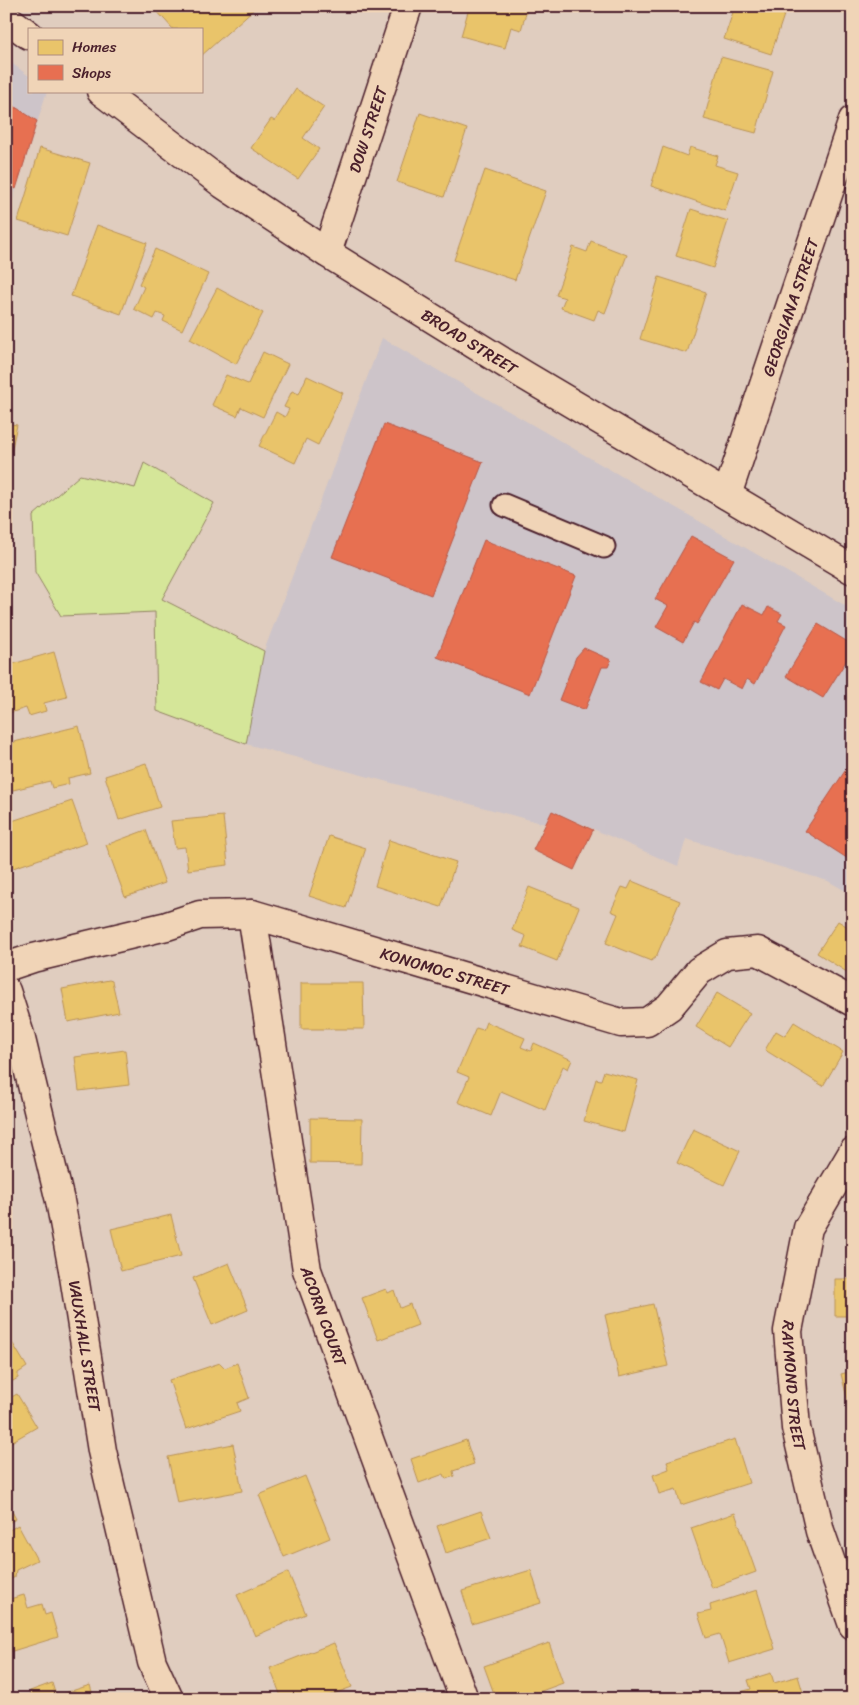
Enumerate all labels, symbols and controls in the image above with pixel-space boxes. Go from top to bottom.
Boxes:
legend [28,28,202,92]
text: Homes [72,34,116,60]
text: Shops [72,60,112,86]
street label: DOW STREET [340,82,396,177]
street label: GEORGIANA STREET [754,233,828,380]
street label: BROAD STREET [415,301,524,383]
street label: KONOMOC STREET [377,939,514,1005]
street label: ACORN COURT [291,1261,355,1371]
street label: VAUXHALL STREET [60,1278,110,1415]
street label: RAYMOND STREET [773,1318,815,1454]

